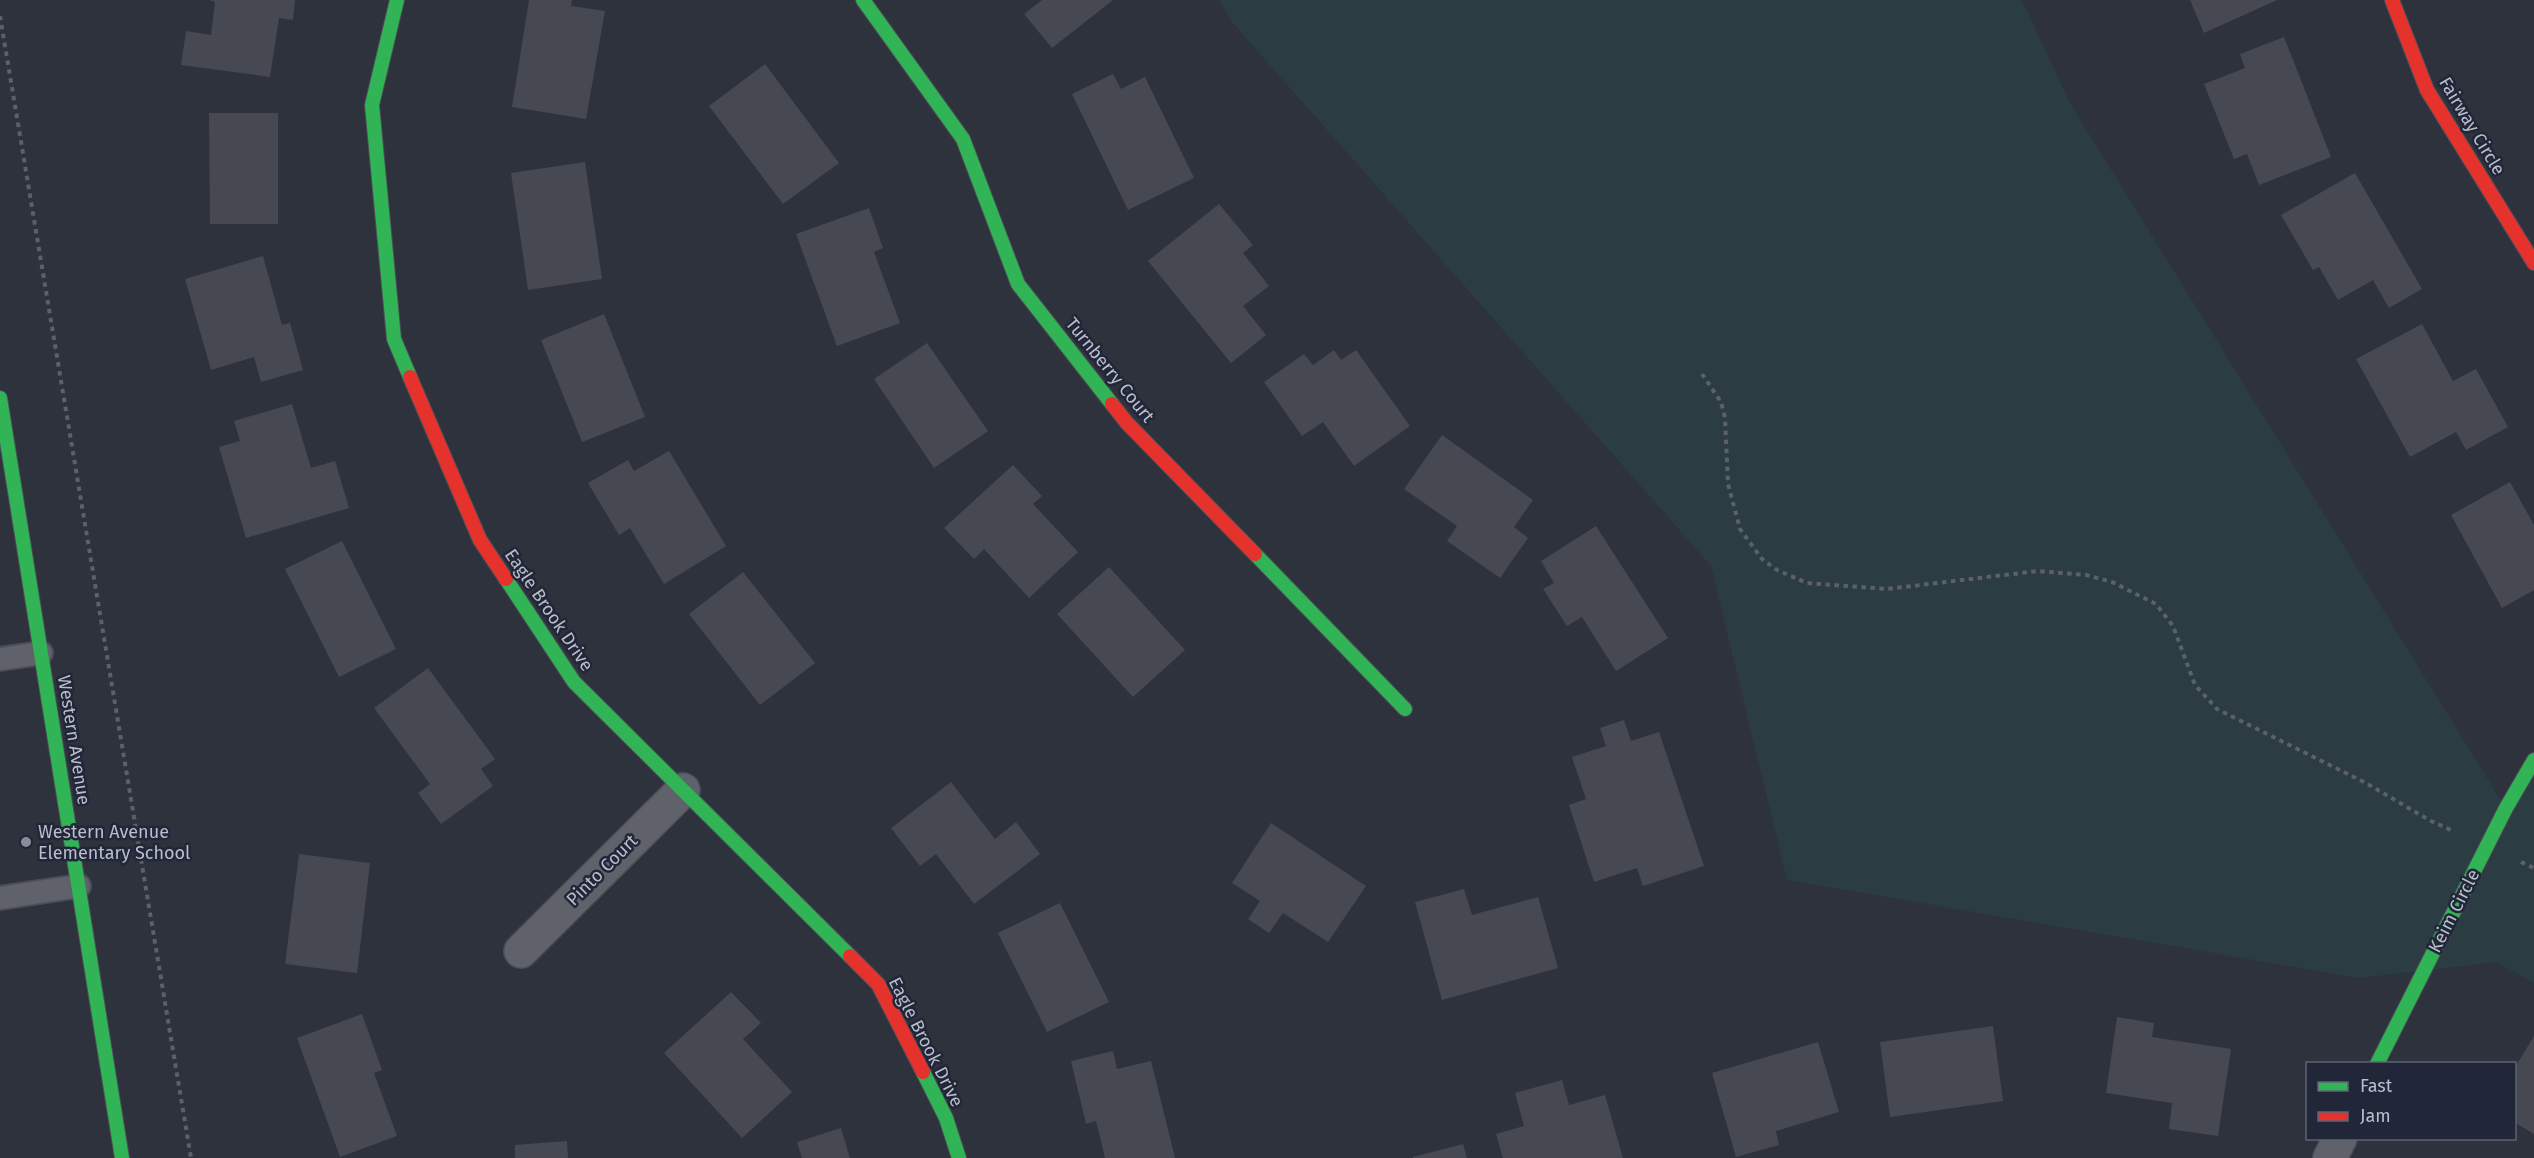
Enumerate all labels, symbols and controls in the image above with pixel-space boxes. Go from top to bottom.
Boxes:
street label: Fairway Circle [2434,73,2510,179]
street label: Turnberry Court [1061,313,1159,427]
street label: Eagle Brook Drive [500,545,598,675]
street label: Western Avenue [53,674,95,806]
place label: Western Avenue Elementary School [38,821,190,864]
street label: Pinto Court [562,829,643,910]
marker: Western Avenue Elementary School [19,835,33,849]
street label: Keim Circle [2424,866,2484,956]
street label: Eagle Brook Drive [884,973,968,1111]
legend [2306,1062,2516,1140]
text: Fast [2360,1075,2393,1097]
text: Jam [2360,1105,2391,1127]

